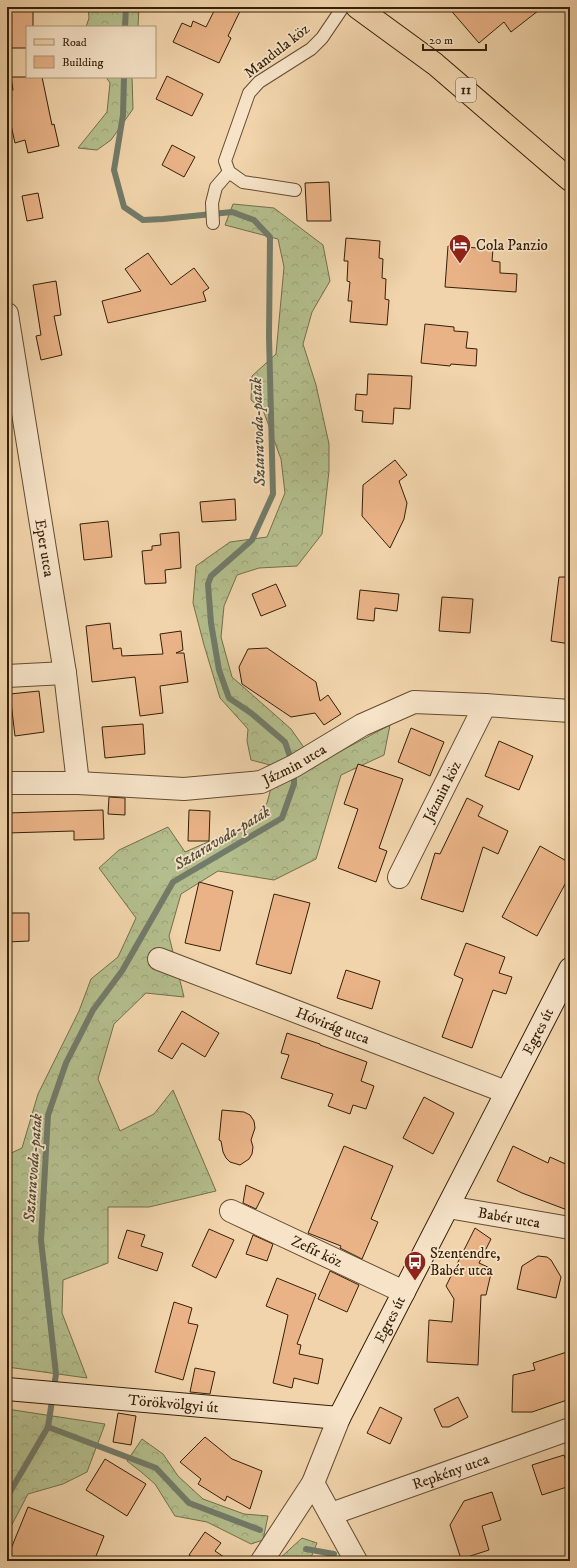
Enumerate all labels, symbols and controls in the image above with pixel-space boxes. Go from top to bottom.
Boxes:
street label: Mandula köz [240,19,314,82]
legend [26,26,156,78]
scale bar [423,26,486,52]
text: 20 m [429,33,453,48]
text: Road [62,35,87,50]
text: Building [62,55,103,70]
road number: 11 [456,78,476,102]
hotel icon: Cola Panzio [447,232,473,265]
place label: Cola Panzio [476,236,548,255]
water label: Sztaravoda-patak [246,377,270,488]
street label: Eper utca [31,518,59,579]
street label: Jázmin utca [257,739,330,790]
street label: Jázmin köz [418,757,465,827]
water label: Sztaravoda-patak [169,801,274,875]
street label: Hóvirág utca [293,1003,373,1049]
street label: Egres út [518,1005,558,1058]
water label: Sztaravoda-patak [19,1113,47,1224]
street label: Babér utca [477,1203,542,1232]
street label: Zefír köz [288,1231,346,1272]
place label: Szentendre, Babér utca [430,1244,500,1280]
bus stop icon: Szentendre, Babér utca [402,1249,428,1282]
street label: Egres út [370,1293,410,1346]
street label: Törökvölgyi út [127,1390,220,1417]
street label: Repkény utca [410,1449,492,1494]

